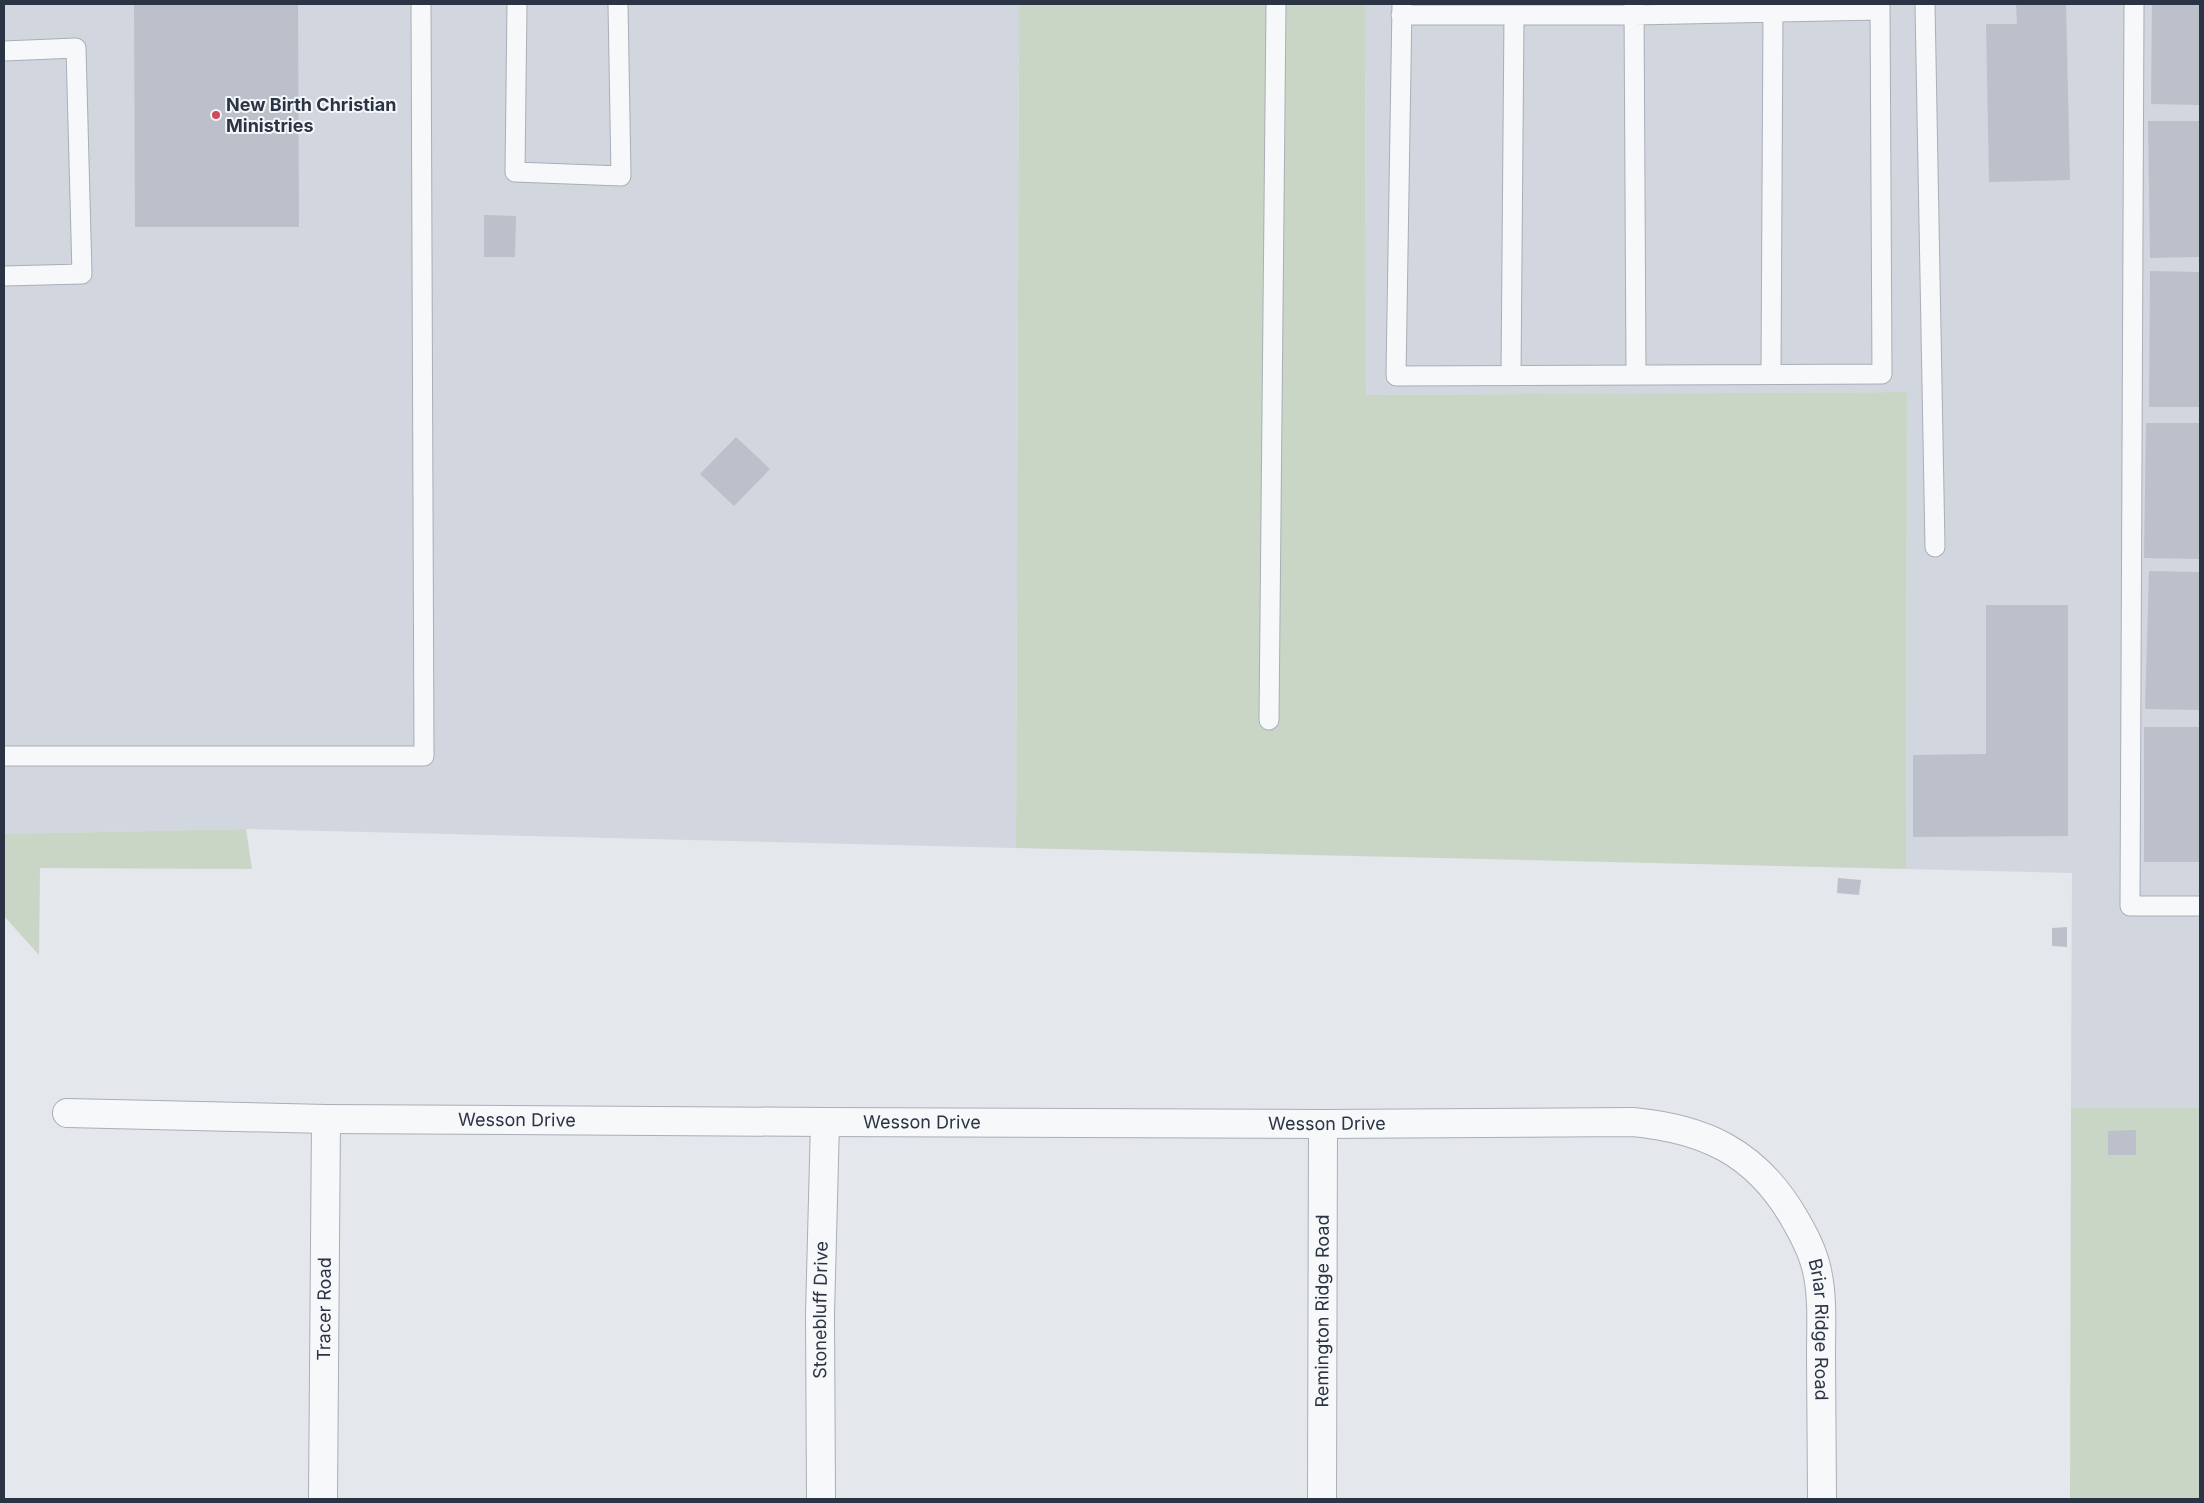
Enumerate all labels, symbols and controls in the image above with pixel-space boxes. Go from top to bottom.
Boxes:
place label: New Birth Christian Ministries [226,94,396,136]
marker: New Birth Christian Ministries [210,109,222,121]
street label: Wesson Drive [458,1109,576,1131]
street label: Wesson Drive [863,1111,981,1133]
street label: Wesson Drive [1268,1113,1386,1134]
street label: Remington Ridge Road [1311,1215,1333,1407]
street label: Stonebluff Drive [809,1241,832,1379]
street label: Briar Ridge Road [1804,1256,1832,1401]
street label: Tracer Road [313,1257,335,1361]

